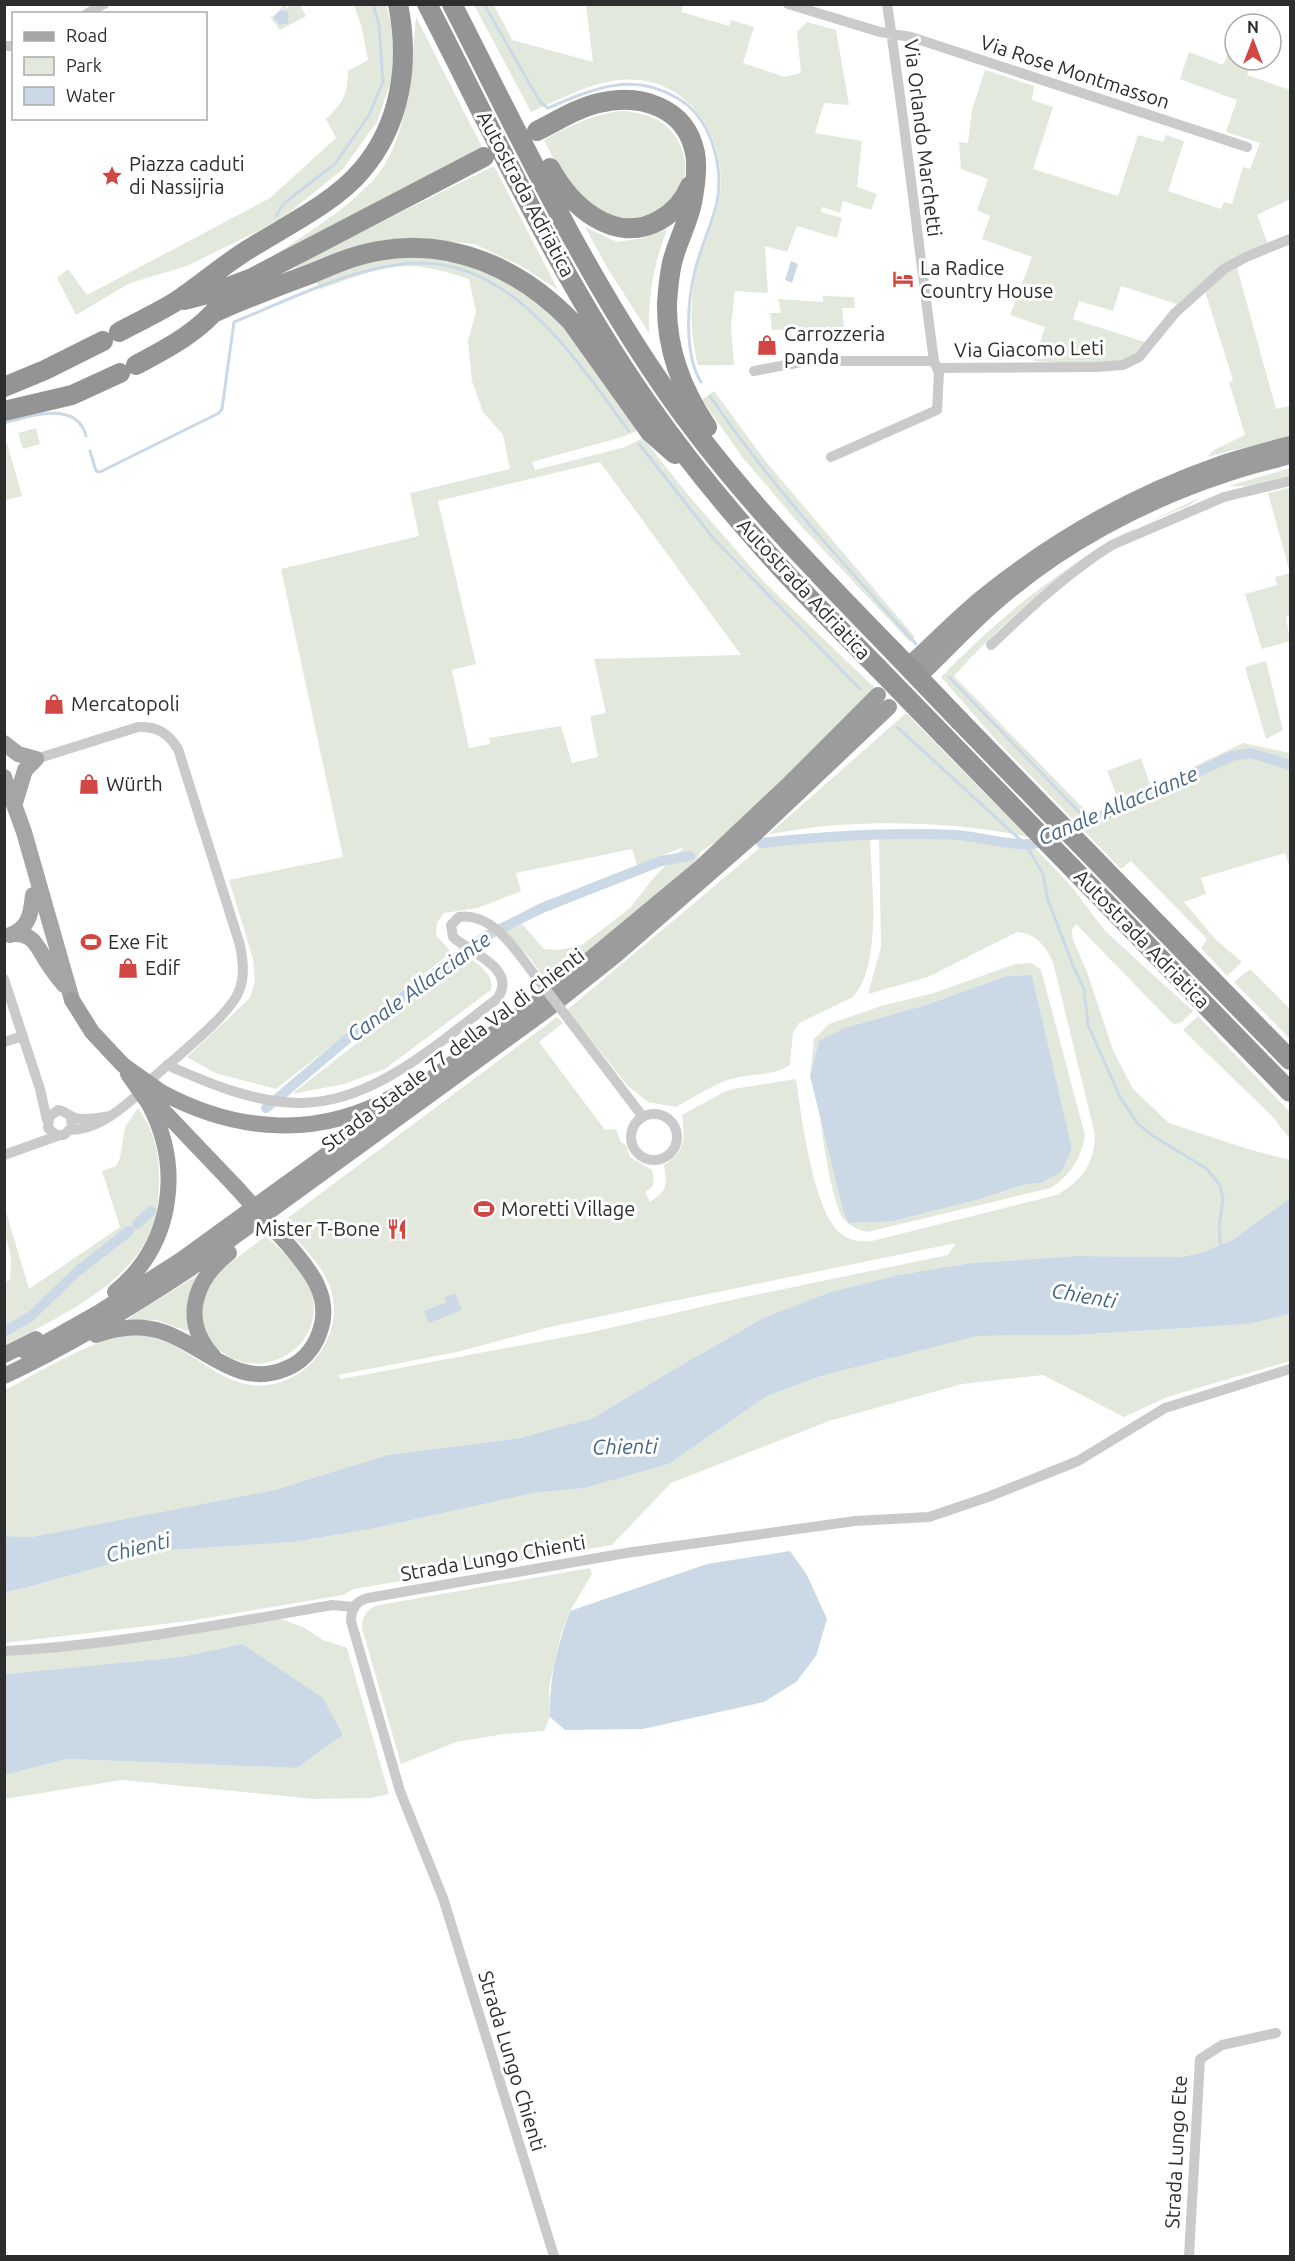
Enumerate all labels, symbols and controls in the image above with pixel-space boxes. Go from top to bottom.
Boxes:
legend [12,12,207,120]
north arrow [1223,12,1283,72]
text: N [1247,18,1259,36]
text: Road [66,25,108,45]
street label: Via Rose Montmasson [978,30,1173,113]
street label: Via Orlando Marchetti [900,38,947,238]
text: Park [66,55,102,75]
text: Water [66,85,116,105]
street label: Autostrada Adriatica [473,107,580,281]
place label: Piazza caduti di Nassijria [129,152,245,198]
place icon: Piazza caduti di Nassijria [100,164,124,188]
place label: La Radice Country House [920,256,1054,302]
hotel icon: La Radice Country House [891,267,915,291]
place label: Carrozzeria panda [784,322,885,368]
shop icon: Carrozzeria panda [755,333,779,357]
street label: Via Giacomo Leti [954,336,1104,361]
street label: Autostrada Adriatica [733,513,876,664]
shop icon: Mercatopoli [42,692,66,716]
place label: Mercatopoli [71,692,180,715]
water label: Canale Allacciante [1034,761,1201,849]
shop icon: Würth [77,772,101,796]
place label: Würth [106,772,163,795]
street label: Autostrada Adriatica [1070,864,1215,1013]
water label: Canale Allacciante [342,926,495,1046]
sports icon: Exe Fit [79,930,103,954]
place label: Exe Fit [108,930,168,953]
street label: Strada Statale 77 della Val di Chienti [317,943,589,1156]
shop icon: Edif [116,956,140,980]
place label: Edif [145,956,181,979]
sports icon: Moretti Village [472,1197,496,1221]
place label: Moretti Village [501,1197,635,1220]
place label: Mister T-Bone [255,1217,380,1240]
restaurant icon: Mister T-Bone [385,1217,409,1241]
water label: Chienti [1050,1277,1119,1313]
water label: Chienti [592,1433,659,1459]
water label: Chienti [103,1527,173,1567]
street label: Strada Lungo Chienti [399,1530,587,1585]
street label: Strada Lungo Chienti [474,1968,551,2154]
street label: Strada Lungo Ete [1160,2075,1191,2229]

